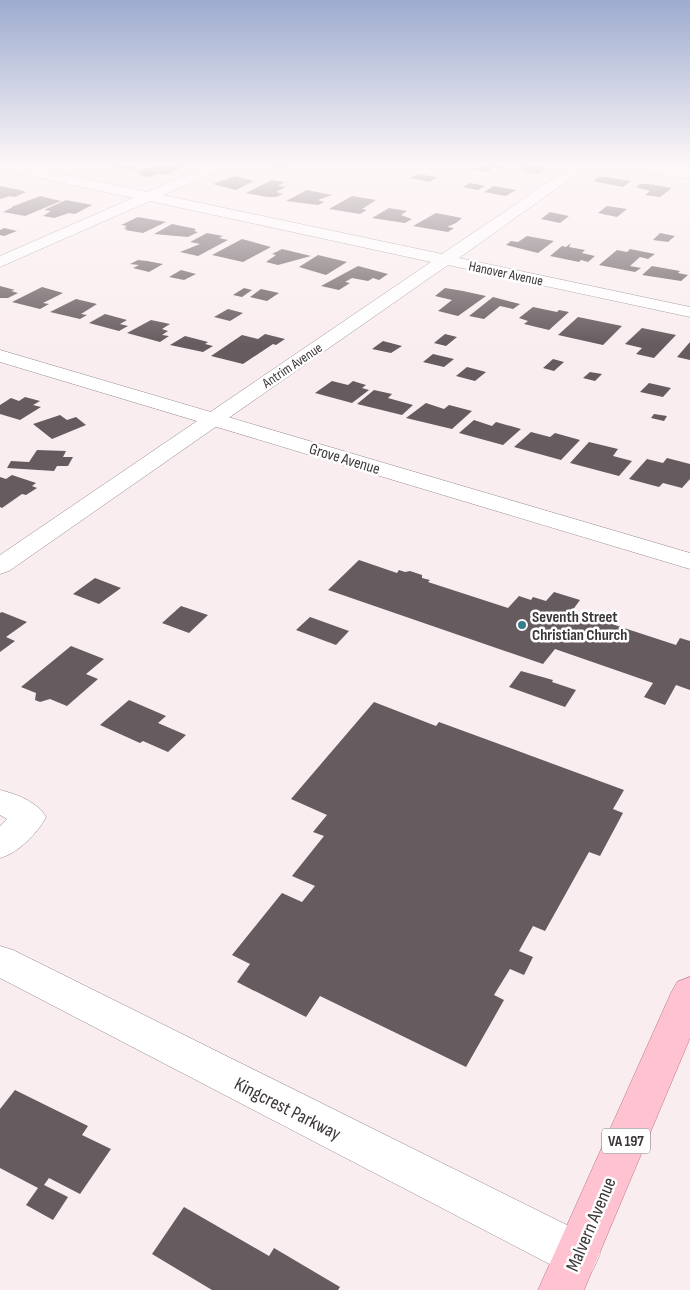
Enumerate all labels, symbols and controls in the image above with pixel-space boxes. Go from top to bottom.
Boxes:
street label: Hanover Avenue [467,257,545,290]
street label: Antrim Avenue [258,339,326,392]
street label: Grove Avenue [307,440,382,479]
place label: Seventh Street Christian Church [532,608,627,645]
marker: Seventh Street Christian Church [516,619,528,631]
street label: Kingcrest Parkway [230,1073,345,1146]
road number: VA 197 [602,1128,650,1154]
street label: Malvern Avenue [561,1174,622,1275]

